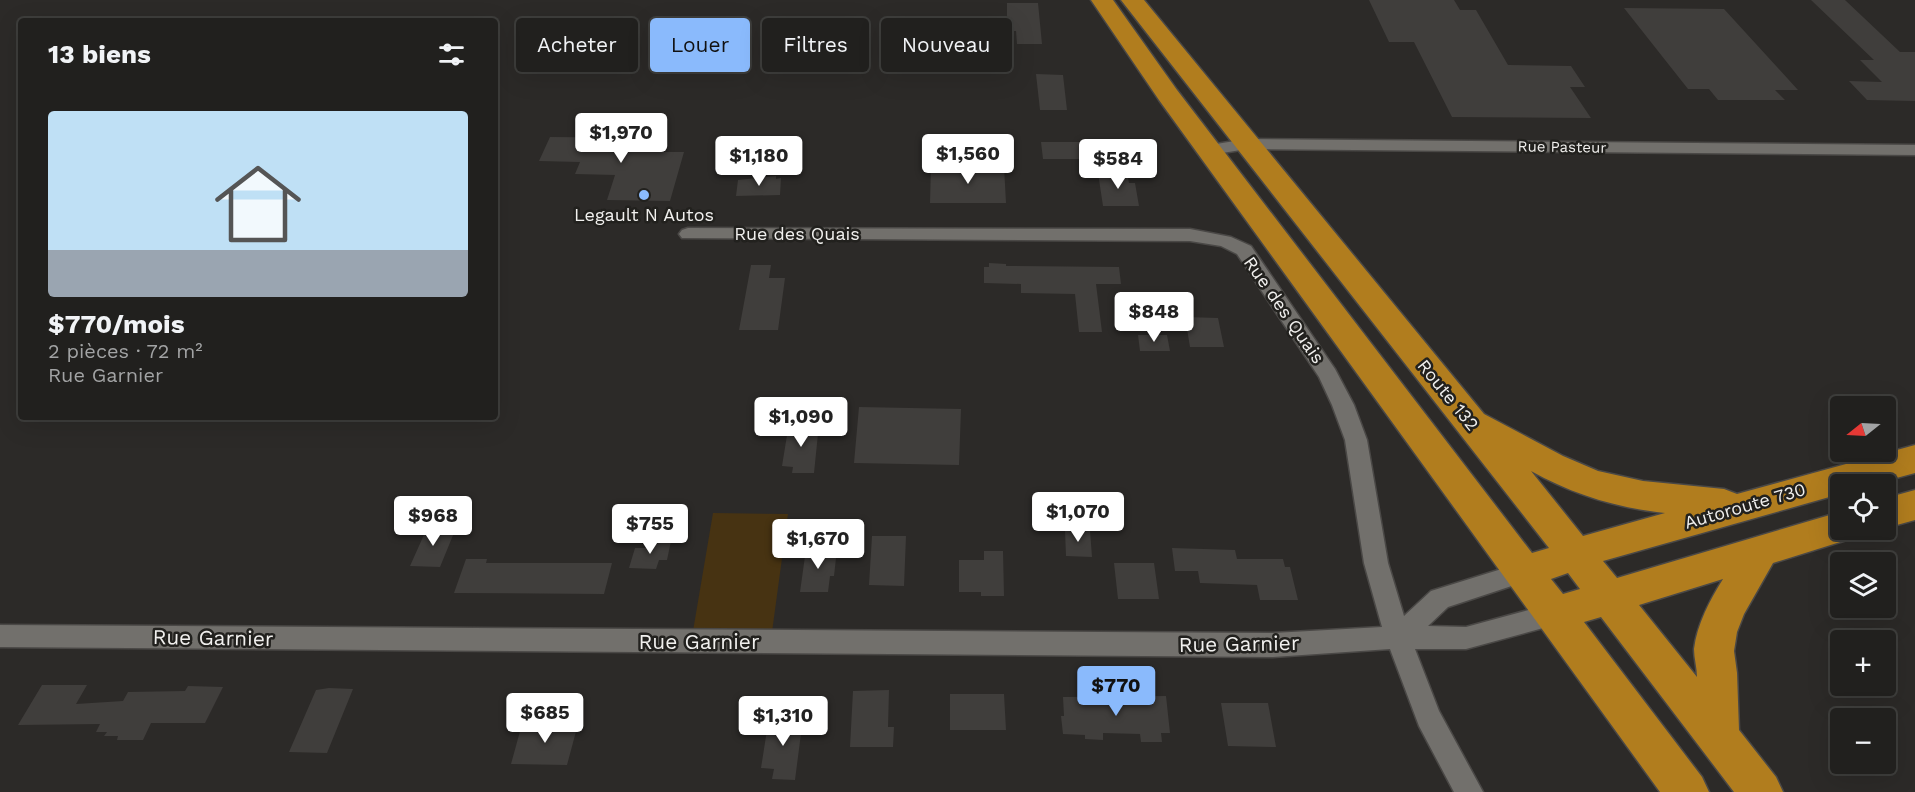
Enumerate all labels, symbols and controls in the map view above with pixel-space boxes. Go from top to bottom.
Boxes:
chip: Acheter [516,18,638,72]
chip: Louer [650,18,750,72]
chip: Filtres [762,18,869,72]
chip: Nouveau [881,18,1012,72]
icon: filters [435,38,468,71]
text: 13 biens [48,39,151,69]
pin: $1,970 [572,113,670,164]
text: $1,970 [589,120,653,144]
pin: $1,560 [919,134,1017,185]
pin: $1,180 [710,136,808,187]
street label: Rue Pasteur [1517,137,1607,157]
pin: $584 [1082,139,1154,190]
text: $1,560 [936,141,1000,165]
text: $1,180 [729,143,789,167]
text: $584 [1093,146,1143,170]
icon: home [204,150,312,258]
marker: Legault N Autos [637,188,651,202]
place label: Legault N Autos [574,204,714,225]
street label: Rue des Quais [734,223,860,244]
street label: Rue des Quais [1240,252,1329,367]
pin: $848 [1118,292,1190,343]
text: $848 [1129,299,1179,323]
text: $770/mois [48,309,185,339]
text: 2 pièces · 72 m² [48,339,203,363]
street label: Route 132 [1413,355,1483,434]
text: Rue Garnier [48,363,163,387]
north arrow [1830,396,1896,462]
map controls [1830,396,1896,774]
pin: $1,090 [752,397,850,448]
text: $1,090 [768,404,834,428]
button: locate [1830,474,1896,540]
street label: Autoroute 730 [1682,478,1808,533]
pin: $1,070 [1029,492,1127,543]
pin: $968 [397,496,469,547]
text: $1,070 [1046,499,1110,523]
text: $968 [408,503,458,527]
pin: $755 [614,504,686,555]
text: $755 [626,511,674,535]
pin: $1,670 [769,519,867,570]
text: $1,670 [786,526,850,550]
button: layers [1830,552,1896,618]
street label: Rue Garnier [152,624,274,651]
street label: Rue Garnier [639,629,760,654]
street label: Rue Garnier [1178,630,1300,657]
button: + [1830,630,1896,696]
pin: $770 [1080,666,1152,717]
text: $770 [1091,673,1141,697]
pin: $685 [509,693,581,744]
pin: $1,310 [734,696,832,747]
text: $685 [520,700,570,724]
text: $1,310 [753,703,813,727]
button: − [1830,708,1896,774]

